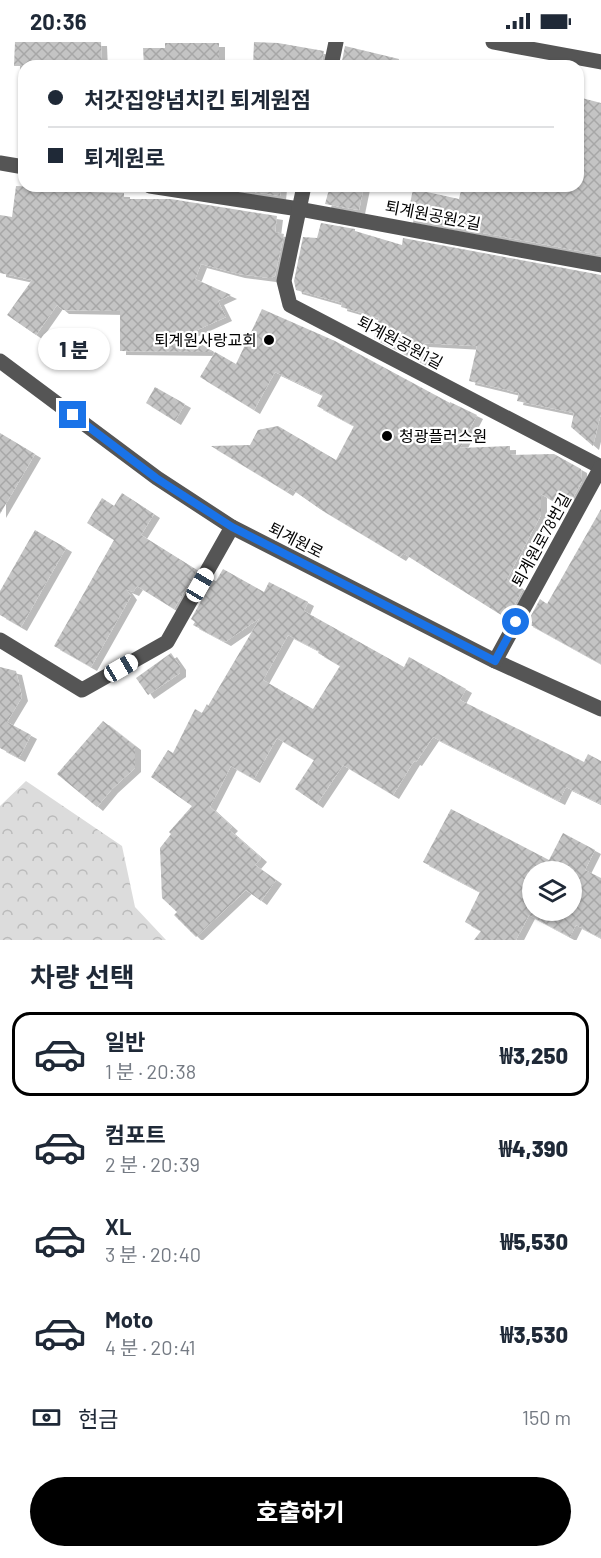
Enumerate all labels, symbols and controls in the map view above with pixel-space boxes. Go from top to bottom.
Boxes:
text: 20:36 [30,8,87,34]
text: 처갓집양념치킨 퇴계원점 [84,86,311,112]
text: 퇴계원로 [84,144,165,170]
street label: 퇴계원공원2길 [384,196,482,233]
street label: 퇴계원공원1길 [354,311,446,372]
callout: 1 분 [37,328,109,370]
place label: 퇴계원사랑교회 [154,330,257,349]
marker: 퇴계원사랑교회 [262,333,276,347]
text: 1 분 [59,337,89,361]
route end [59,401,86,428]
place label: 청광플러스원 [399,426,487,445]
marker: 청광플러스원 [380,429,394,443]
street label: 퇴계원로78번길 [507,490,574,590]
street label: 퇴계원로 [266,518,327,562]
car [183,565,217,605]
route start [502,608,529,635]
car [101,651,141,685]
map controls [522,861,582,921]
button: layers [522,861,582,921]
text: 차량 선택 [30,960,135,992]
icon: car [33,1027,87,1081]
text: 일반 [105,1028,145,1054]
text: ₩3,250 [500,1042,568,1068]
text: 1 분 · 20:38 [105,1059,196,1083]
icon: car [33,1120,87,1174]
text: 컴포트 [105,1121,166,1147]
text: ₩4,390 [499,1135,568,1161]
text: 2 분 · 20:39 [105,1152,200,1176]
icon: car [33,1213,87,1267]
text: XL [105,1213,131,1239]
text: ₩5,530 [500,1228,568,1254]
text: 3 분 · 20:40 [105,1242,201,1266]
icon: car [33,1306,87,1360]
text: Moto [105,1306,153,1332]
text: ₩3,530 [500,1321,568,1347]
text: 4 분 · 20:41 [105,1335,196,1359]
icon: cash [30,1401,63,1434]
text: 현금 [78,1405,118,1431]
text: 150 m [522,1405,571,1429]
button: 호출하기 [30,1477,571,1546]

